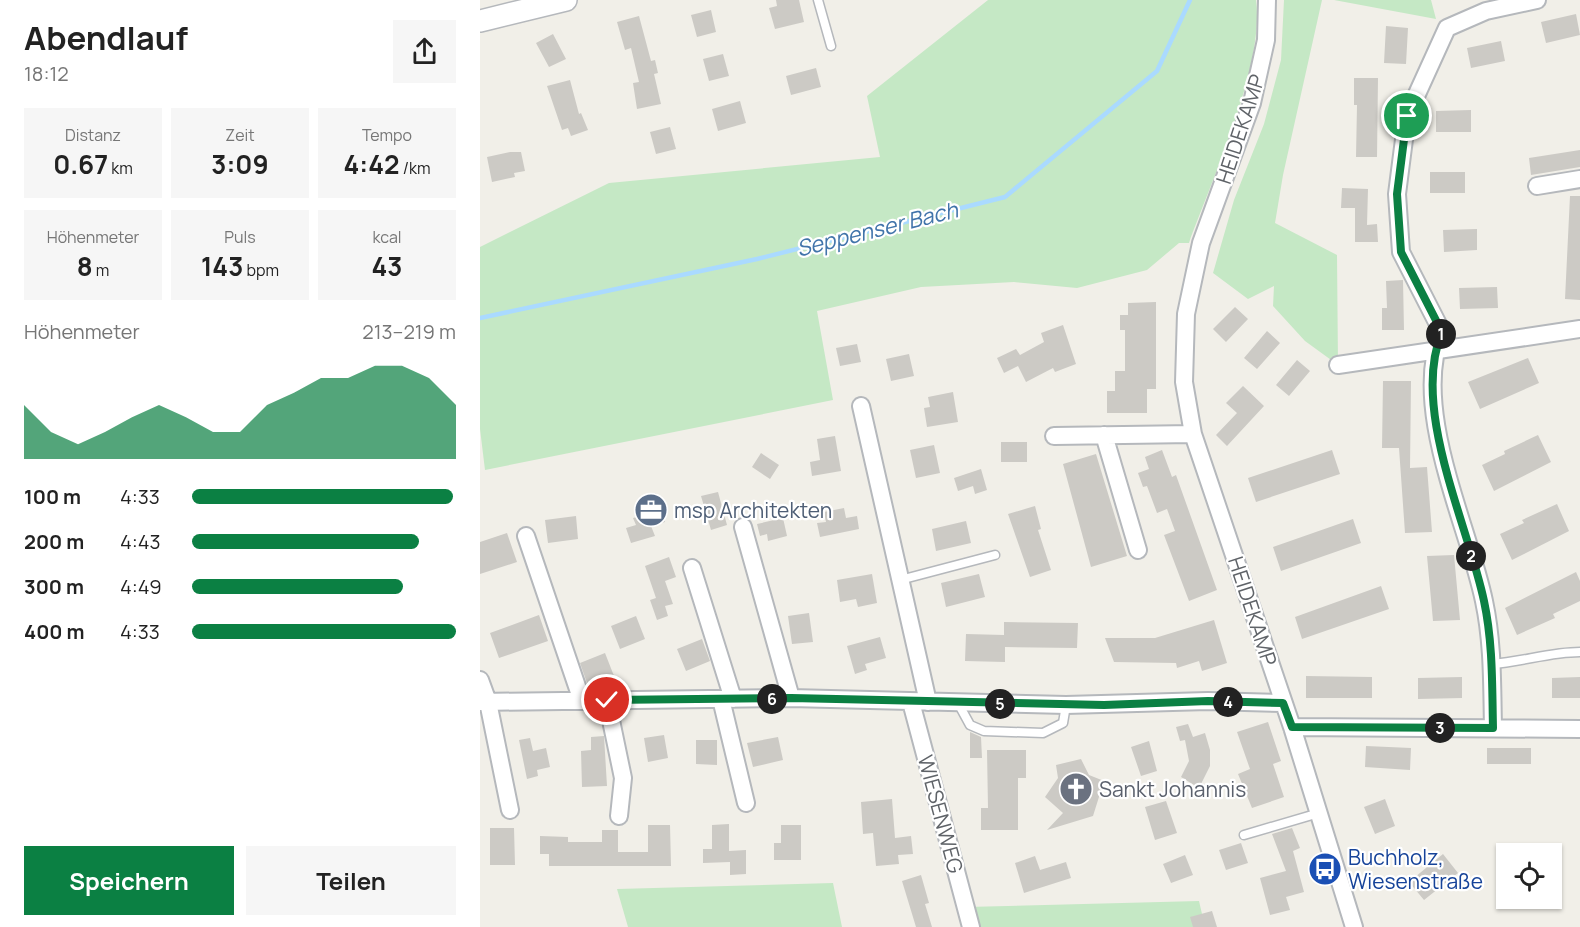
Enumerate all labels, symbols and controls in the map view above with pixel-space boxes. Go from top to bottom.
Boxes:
text: Abendlauf [24,15,188,60]
button: share [393,20,456,83]
text: 18:12 [24,60,69,87]
street label: HEIDEKAMP [1209,70,1271,187]
pin [1381,90,1432,141]
icon: arrive [1390,99,1423,132]
text: Distanz [65,124,121,146]
text: Zeit [225,124,255,146]
text: Tempo [362,124,412,146]
text: 0.67 [53,146,108,182]
text: 3:09 [211,146,269,182]
text: 4:42 [344,146,400,182]
text: km [108,157,133,179]
text: /km [400,157,430,179]
water label: Seppenser Bach [793,194,962,264]
text: Höhenmeter [47,226,139,248]
text: Puls [224,226,256,248]
text: kcal [372,226,402,248]
text: 8 [77,248,93,284]
text: 143 [201,248,243,284]
text: 43 [372,248,402,284]
text: m [93,259,109,281]
text: bpm [243,259,279,281]
text: Höhenmeter [24,318,140,345]
text: 213–219 m [362,318,456,345]
pin: 1 [1426,319,1456,349]
text: 1 [1437,323,1445,345]
text: 100 m [24,483,81,510]
text: 4:33 [120,483,160,510]
office icon: msp Architekten [633,492,669,528]
place label: msp Architekten [674,496,832,524]
text: 200 m [24,528,84,555]
text: 4:43 [120,528,161,555]
pin: 2 [1456,541,1486,571]
text: 2 [1466,545,1476,567]
street label: HEIDEKAMP [1222,553,1284,670]
text: 300 m [24,573,84,600]
text: 4:49 [120,573,162,600]
text: 400 m [24,618,84,645]
text: 4:33 [120,618,160,645]
pin [581,674,632,725]
icon: check [590,683,623,716]
pin: 6 [757,684,787,714]
pin: 4 [1213,687,1243,717]
text: 6 [767,688,777,710]
pin: 5 [985,689,1015,719]
text: 4 [1223,691,1233,713]
text: 5 [995,693,1005,715]
pin: 3 [1425,713,1455,743]
text: 3 [1435,717,1445,739]
street label: WIESENWEG [912,752,970,876]
church icon: Sankt Johannis [1058,771,1094,807]
place label: Sankt Johannis [1099,775,1246,803]
place label: Buchholz, Wiesenstraße [1348,843,1483,895]
map controls [1496,843,1562,909]
button: locate [1496,843,1562,909]
button: Speichern [24,846,234,915]
button: Teilen [246,846,456,915]
bus stop icon: Buchholz, Wiesenstraße [1307,851,1343,887]

